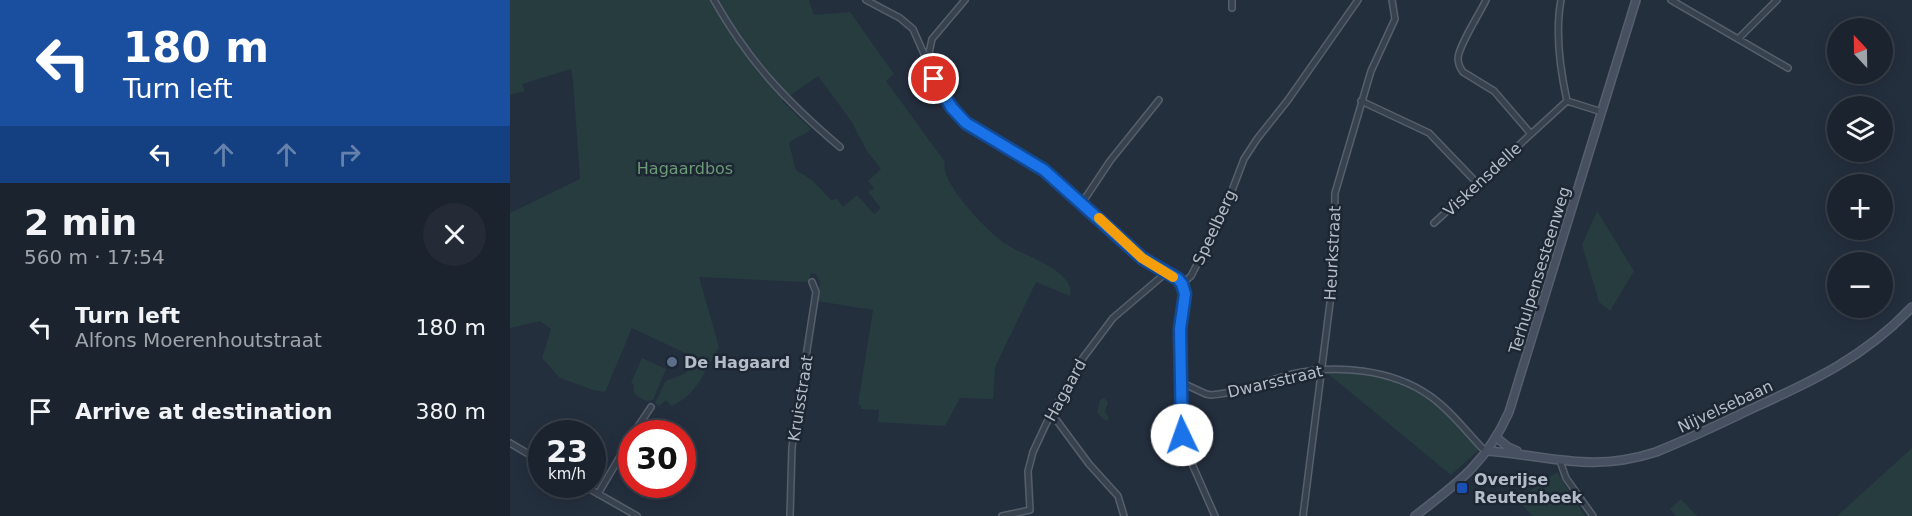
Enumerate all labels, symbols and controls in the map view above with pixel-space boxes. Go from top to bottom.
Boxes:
north arrow [1827,18,1893,84]
map controls [1827,18,1893,318]
text: 180 m [123,23,269,72]
icon: left [24,24,102,102]
pin [908,53,959,104]
icon: arrive [917,62,950,95]
text: Turn left [123,73,233,104]
button: layers [1827,96,1893,162]
icon: left [144,138,177,171]
icon: ahead [207,138,240,171]
icon: ahead [270,138,303,171]
icon: right [333,138,366,171]
street label: Viskensdelle [1440,139,1525,220]
park label: Hagaardbos [637,159,733,178]
button: + [1827,174,1893,240]
street label: Terhulpensesteenweg [1505,184,1574,357]
street label: Speelberg [1189,187,1240,268]
text: 2 min [24,202,137,243]
button: close [423,203,486,266]
street label: Heurkstraat [1321,205,1344,301]
text: 560 m · 17:54 [24,245,165,269]
button: − [1827,252,1893,318]
text: Turn left [75,303,180,328]
icon: left [24,311,57,344]
text: 180 m [416,315,486,340]
text: Alfons Moerenhoutstraat [75,328,322,352]
place label: De Hagaard [684,353,790,372]
street label: Kruisstraat [784,354,817,443]
marker: De Hagaard [665,355,679,369]
street label: Hagaard [1041,356,1090,425]
street label: Dwarsstraat [1226,361,1325,402]
street label: Nijvelsebaan [1675,376,1776,437]
icon: arrive [24,395,57,428]
text: Arrive at destination [75,399,332,424]
text: 380 m [416,399,486,424]
position arrow [1150,403,1214,467]
speed limit sign: 30 [618,420,696,498]
text: 23 [546,434,588,469]
text: km/h [548,465,586,483]
place label: Overijse Reutenbeek [1474,470,1583,507]
marker: Overijse Reutenbeek [1455,481,1469,495]

